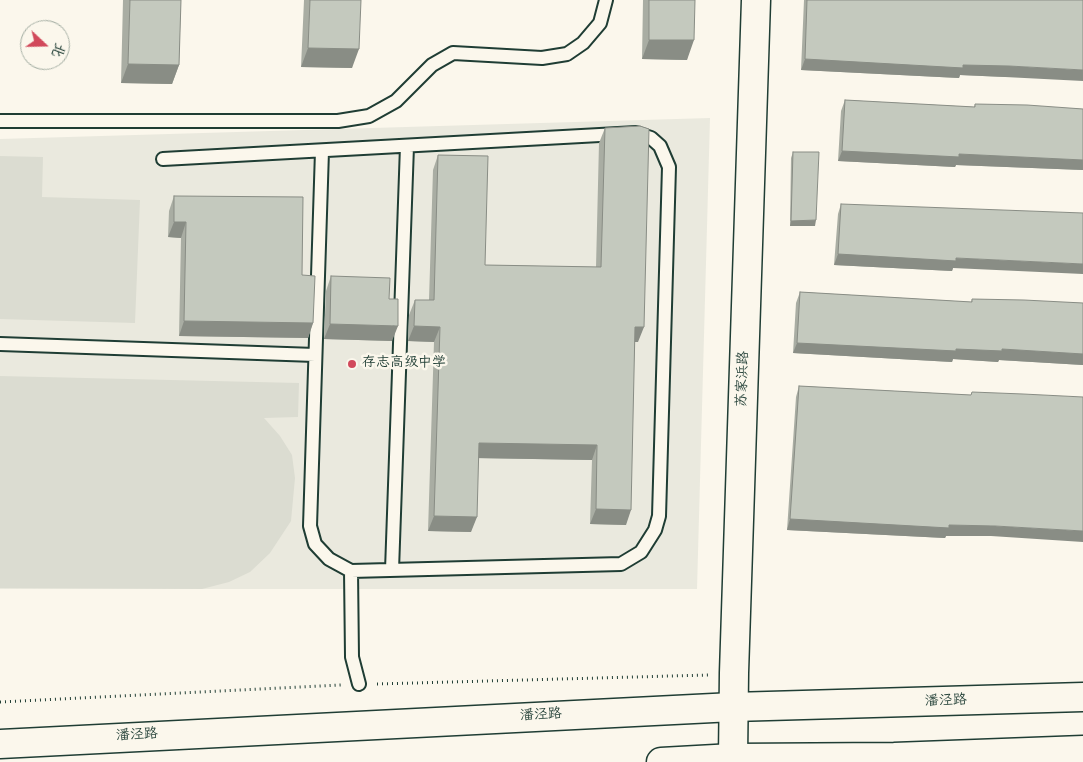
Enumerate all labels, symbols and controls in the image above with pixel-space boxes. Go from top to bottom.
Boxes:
north arrow [20,20,70,70]
text: 北 [45,40,71,60]
street label: 苏家浜路 [735,351,753,407]
place label: 存志高级中学 [362,356,446,372]
marker: 存志高级中学 [346,358,358,370]
street label: 潘泾路 [925,693,967,711]
street label: 潘泾路 [520,707,562,725]
street label: 潘泾路 [116,727,158,745]

